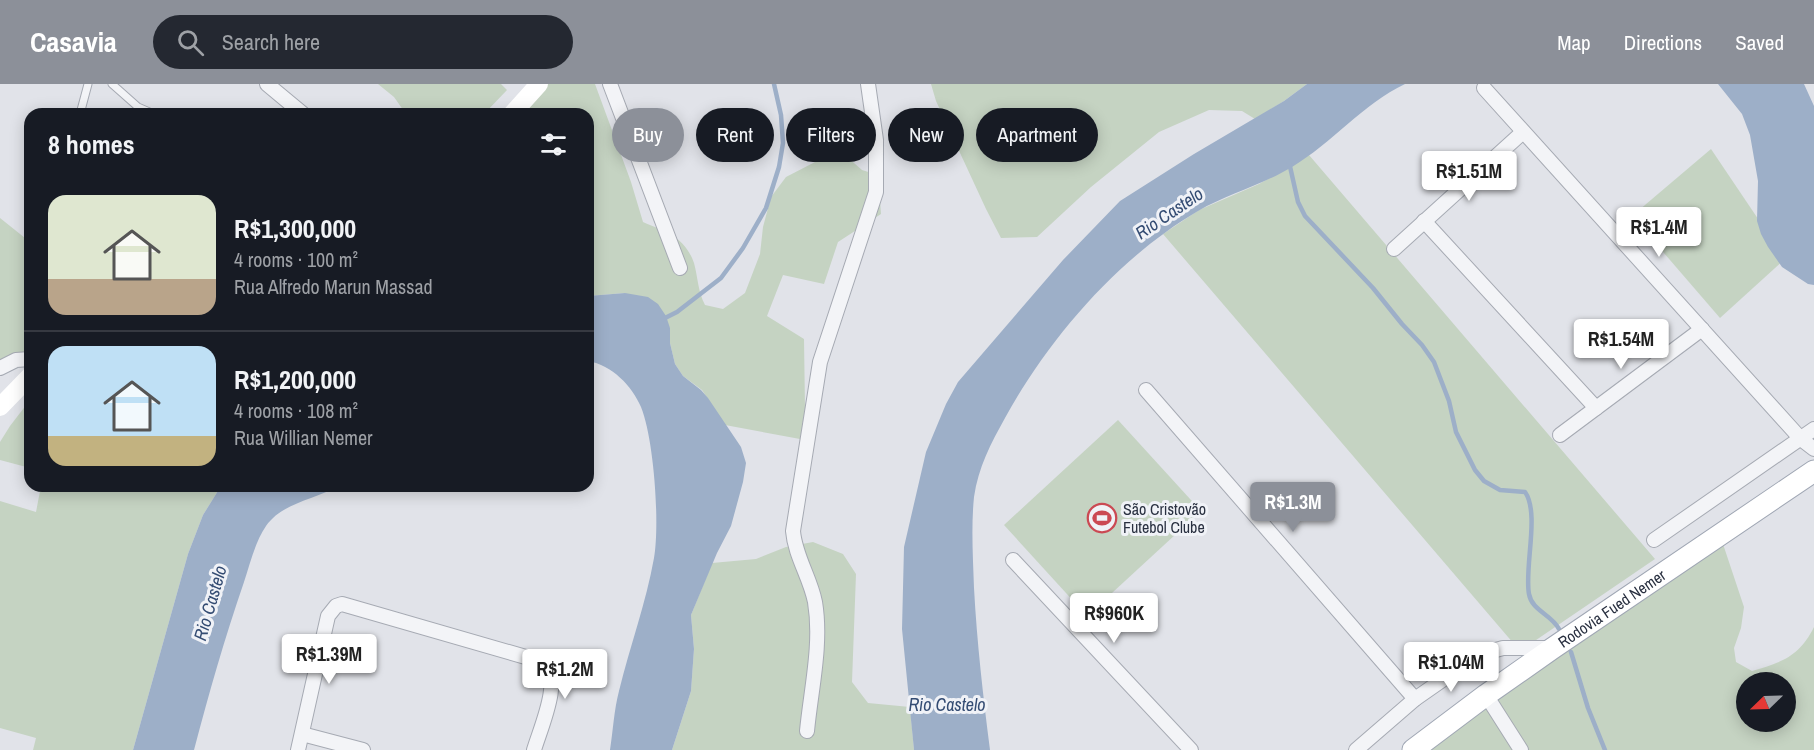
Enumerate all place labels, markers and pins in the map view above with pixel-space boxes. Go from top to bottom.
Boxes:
pin: R$1.51M [1414,151,1524,202]
pin: R$1.4M [1610,207,1708,258]
pin: R$1.54M [1566,319,1676,370]
pin: R$1.3M [1244,482,1342,533]
place label: São Cristovão Futebol Clube [1123,498,1206,538]
sports icon: São Cristovão Futebol Clube [1086,502,1118,534]
pin: R$960K [1065,593,1163,644]
pin: R$1.39M [274,634,384,685]
pin: R$1.04M [1396,642,1506,693]
pin: R$1.2M [516,649,614,700]

